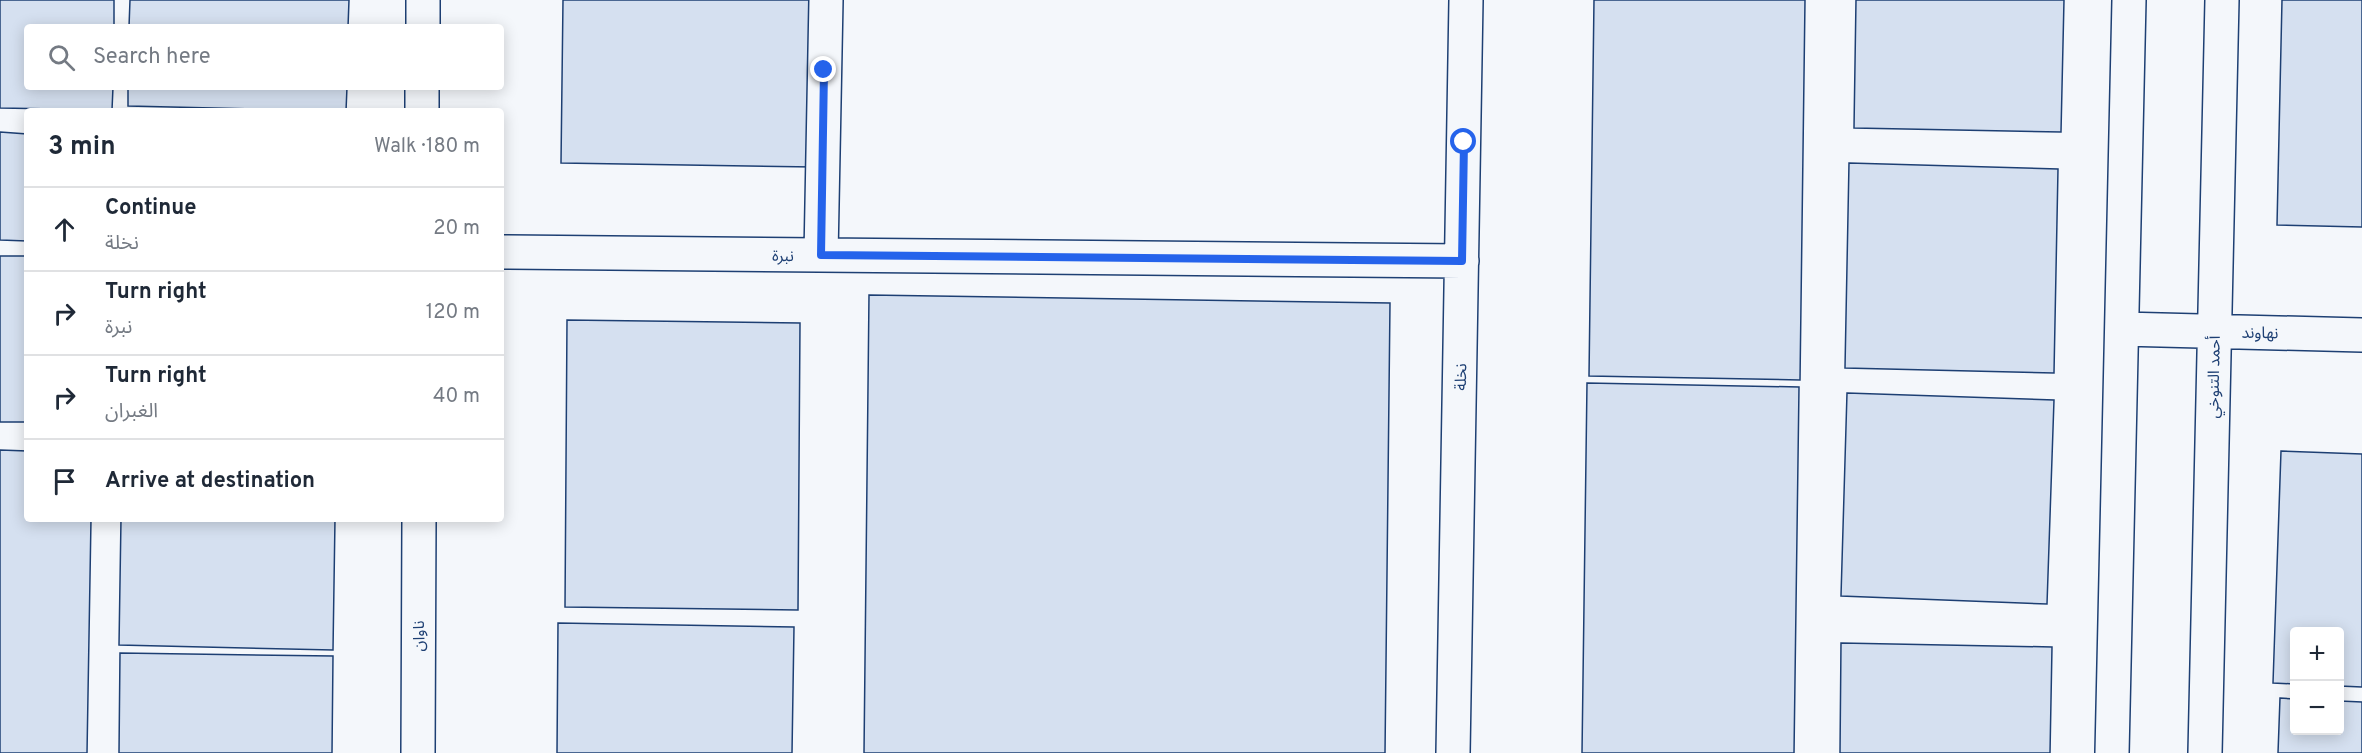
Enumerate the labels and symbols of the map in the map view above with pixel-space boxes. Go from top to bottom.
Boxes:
route end [810,56,836,82]
route start [1450,128,1476,154]
street label: نبرة [772,247,794,267]
street label: نهاوند [2241,324,2279,344]
street label: أحمد التنوخي [2203,335,2226,419]
street label: نخلة [1452,363,1472,391]
street label: ناوان [410,621,430,651]

